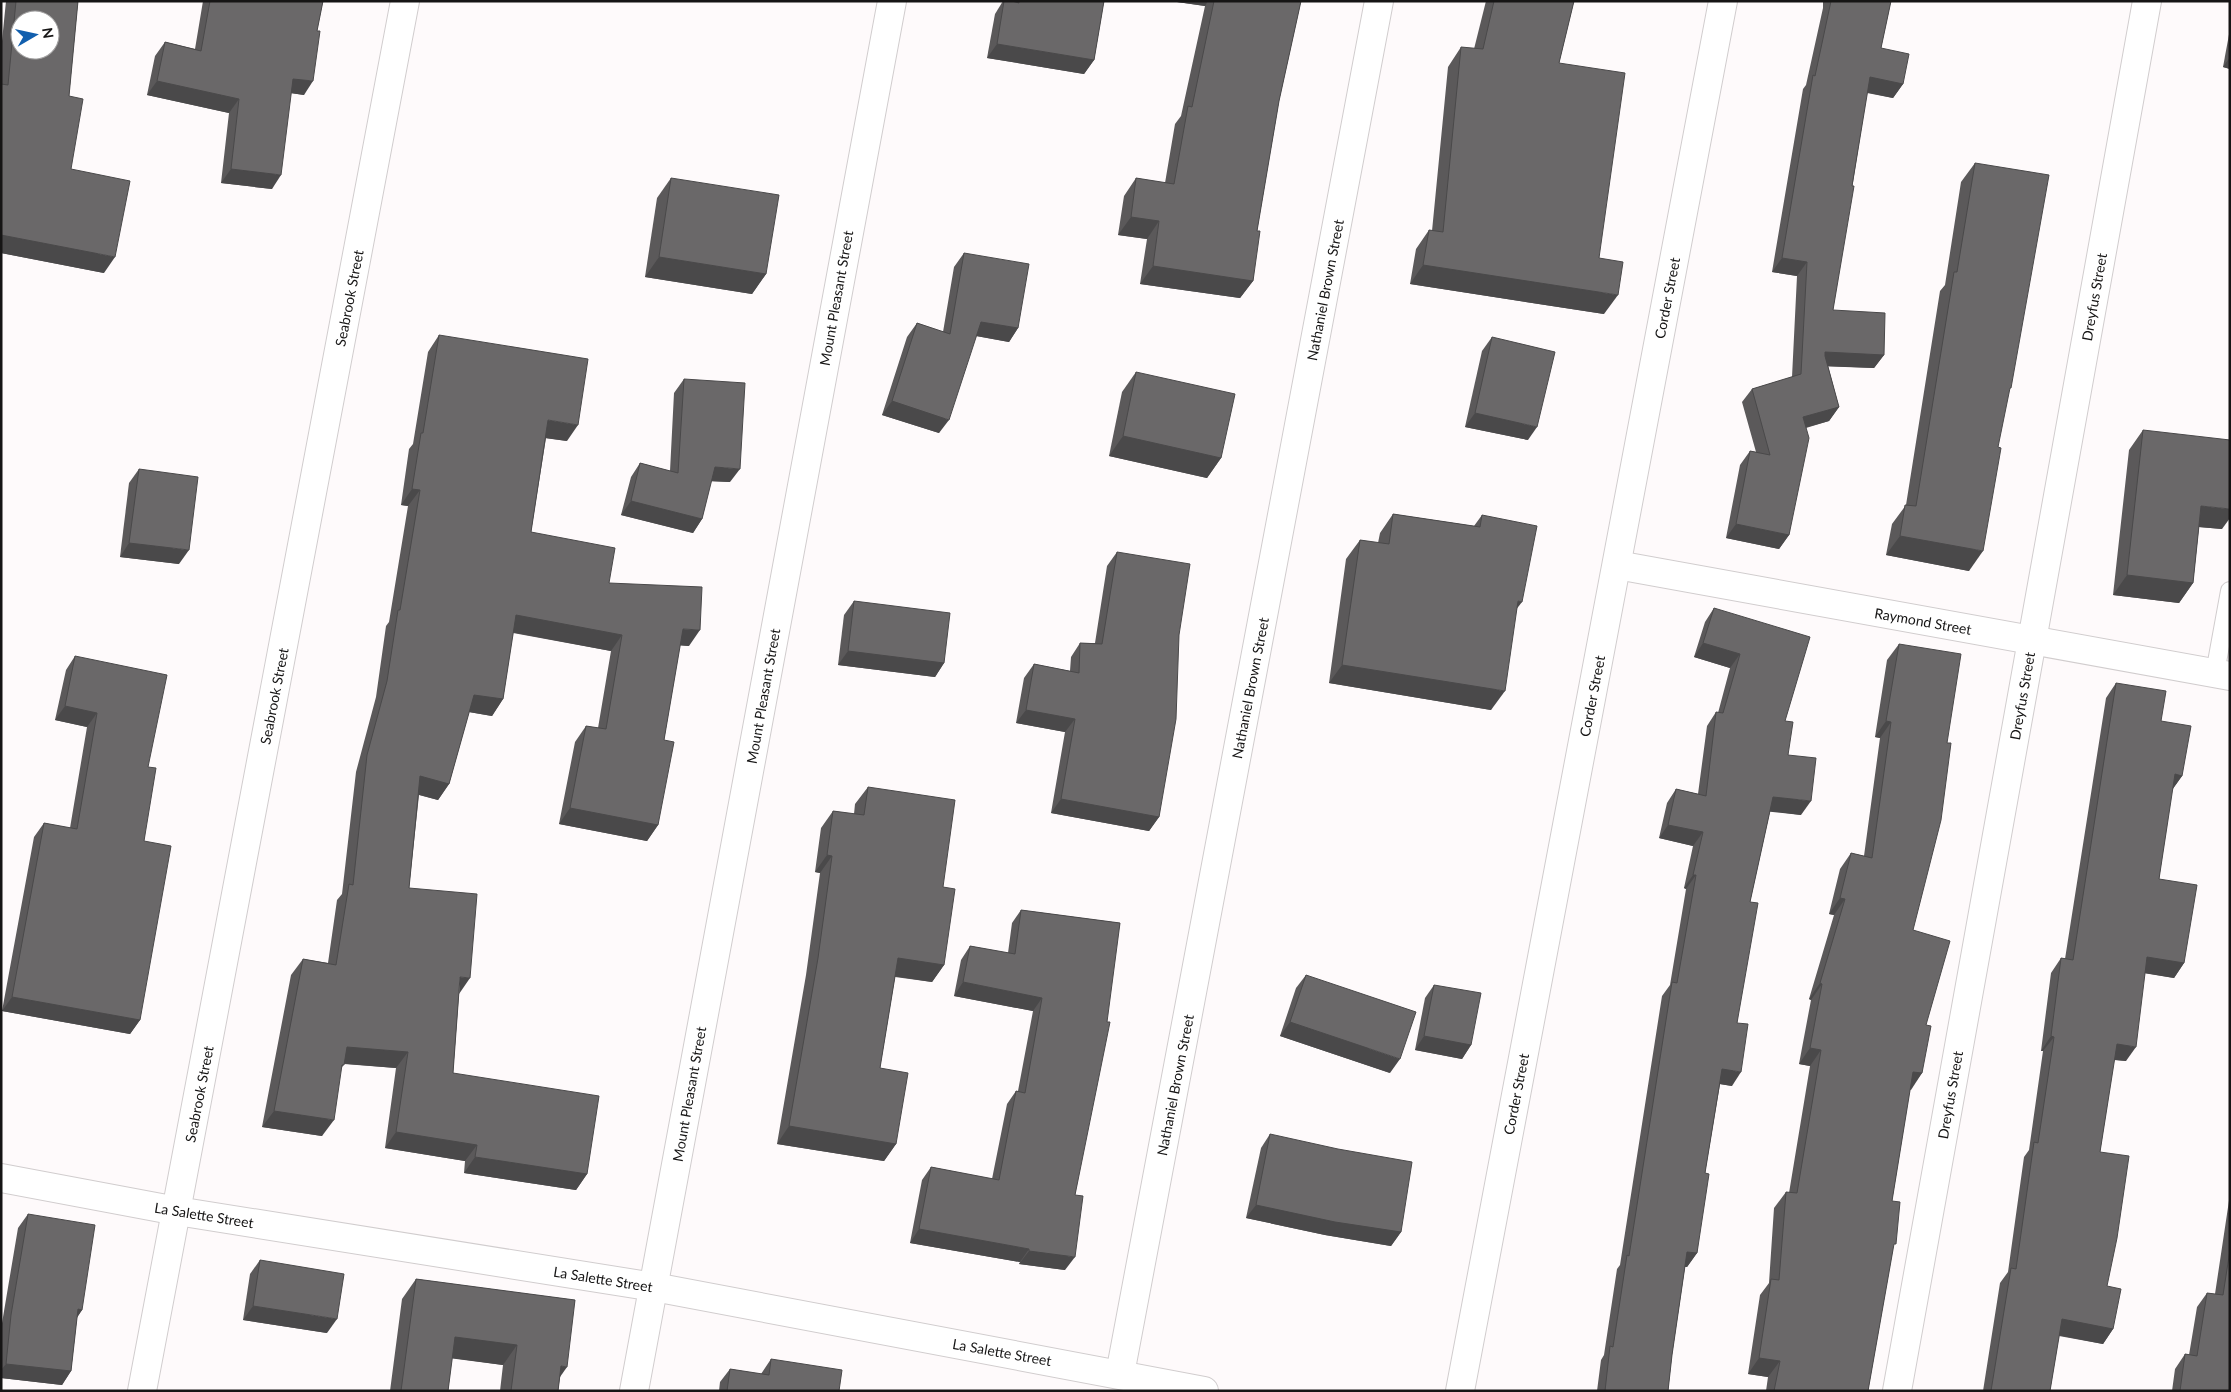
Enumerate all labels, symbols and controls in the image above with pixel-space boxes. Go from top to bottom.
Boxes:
north arrow [10,10,60,60]
text: N [39,26,58,40]
street label: Nathaniel Brown Street [1303,218,1347,362]
street label: Mount Pleasant Street [816,229,856,367]
street label: Seabrook Street [331,248,367,348]
street label: Dreyfus Street [2078,252,2110,342]
street label: Corder Street [1651,256,1683,340]
street label: Raymond Street [1873,604,1973,638]
street label: Nathaniel Brown Street [1228,616,1272,760]
street label: Mount Pleasant Street [743,627,783,765]
street label: Seabrook Street [256,646,292,746]
street label: Dreyfus Street [2006,651,2038,741]
street label: Corder Street [1576,654,1608,738]
street label: Nathaniel Brown Street [1153,1013,1197,1157]
street label: Mount Pleasant Street [669,1025,709,1163]
street label: Seabrook Street [181,1044,217,1144]
street label: Dreyfus Street [1934,1050,1966,1140]
street label: Corder Street [1500,1052,1532,1136]
street label: La Salette Street [153,1199,255,1231]
street label: La Salette Street [552,1263,654,1295]
street label: La Salette Street [951,1335,1053,1369]

